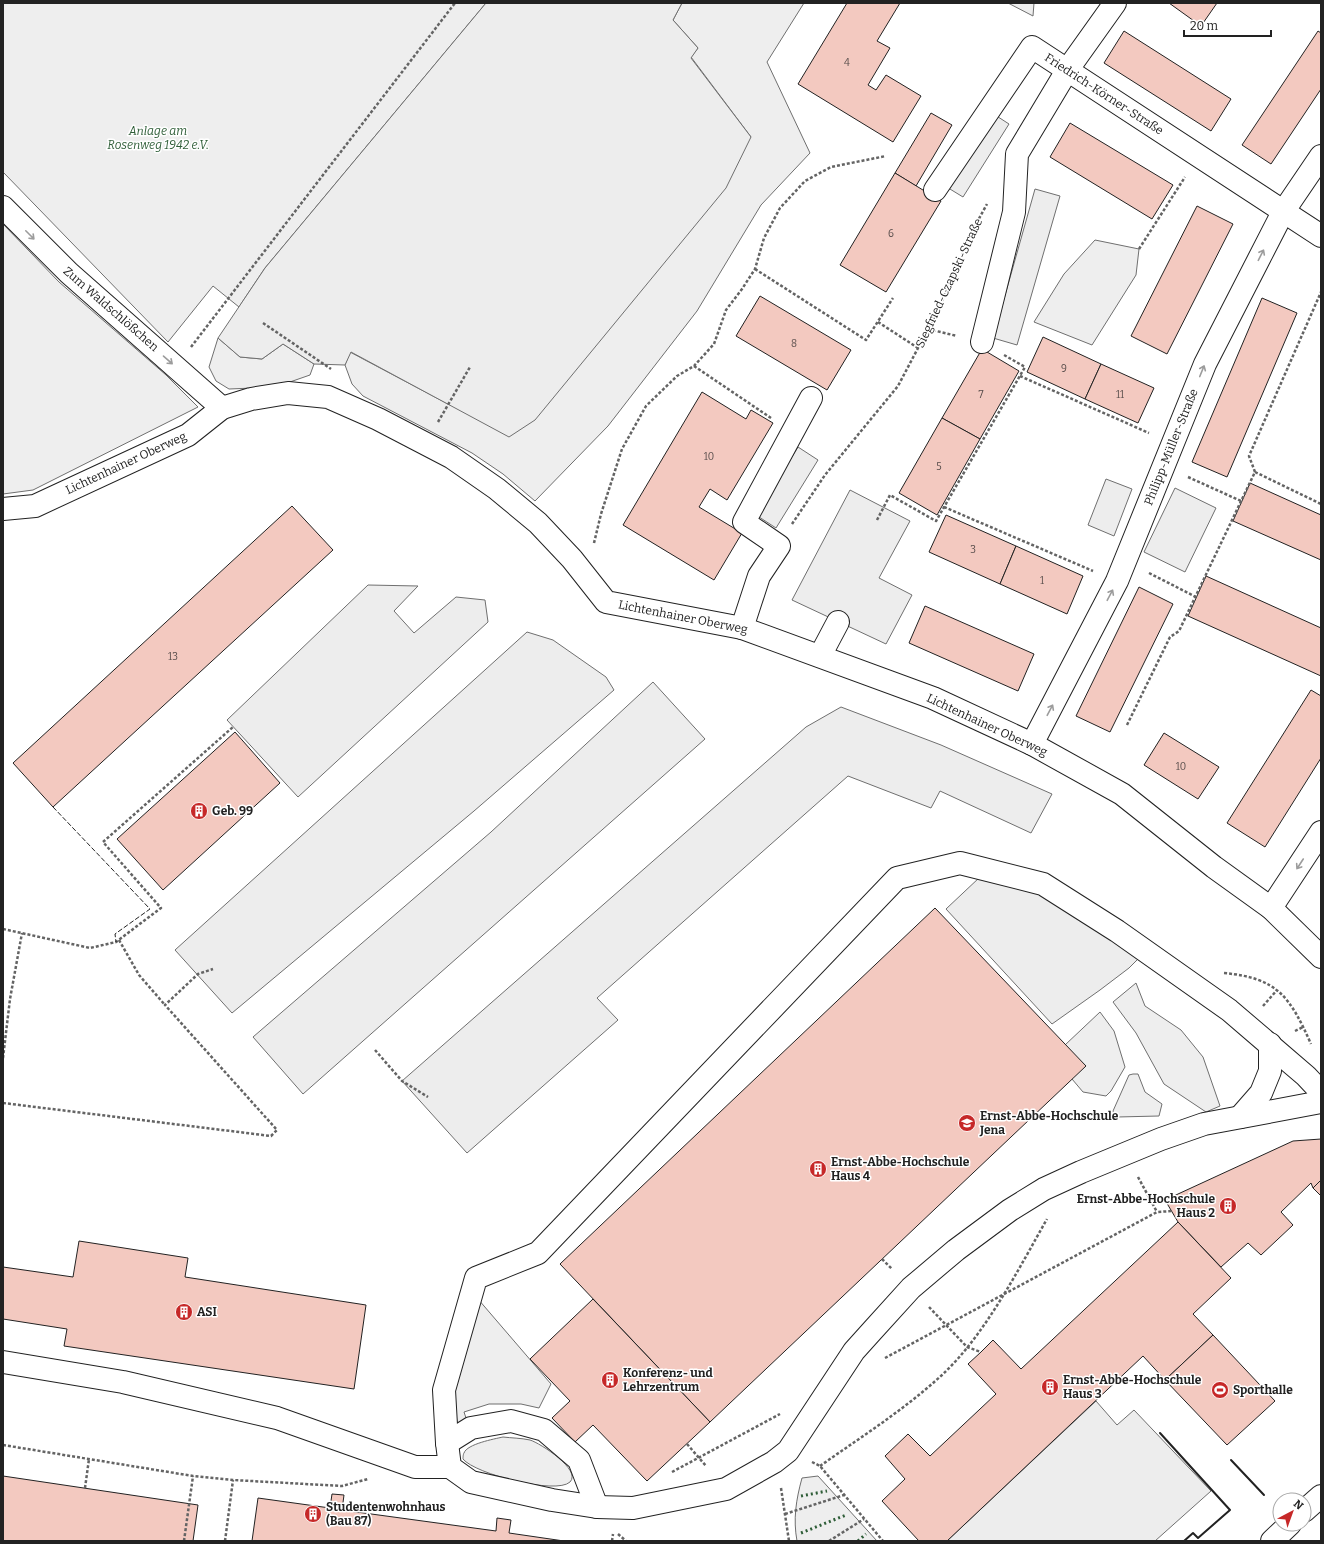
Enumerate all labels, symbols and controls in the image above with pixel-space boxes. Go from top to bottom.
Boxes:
scale bar [1184,12,1271,38]
text: 20 m [1190,19,1219,33]
street label: Friedrich-Körner-Straße [1042,50,1166,138]
house number: 4 [844,57,850,69]
park label: Anlage am Rosenweg 1942 e.V. [107,124,209,152]
street label: Siegfried-Czapski-Straße [913,216,985,350]
house number: 6 [888,228,894,240]
one-way arrow [26,230,35,240]
one-way arrow [1258,249,1265,261]
street label: Zum Waldschlößchen [61,264,162,354]
house number: 8 [791,338,797,350]
one-way arrow [163,355,173,364]
house number: 9 [1061,363,1067,375]
one-way arrow [1199,365,1207,377]
street label: Philipp-Müller-Straße [1141,387,1201,507]
house number: 7 [978,389,984,401]
house number: 11 [1116,389,1124,401]
street label: Lichtenhainer Oberweg [63,429,189,497]
house number: 10 [704,451,714,463]
house number: 5 [936,461,942,473]
house number: 3 [970,544,976,556]
house number: 1 [1040,575,1044,587]
one-way arrow [1107,589,1114,601]
street label: Lichtenhainer Oberweg [617,598,749,636]
house number: 13 [168,651,178,663]
street label: Lichtenhainer Oberweg [924,691,1050,759]
one-way arrow [1046,704,1054,716]
house number: 10 [1176,761,1186,773]
building icon: Geb. 99 [189,801,209,821]
place label: Geb. 99 [212,804,253,818]
one-way arrow [1295,858,1303,870]
place label: Ernst-Abbe-Hochschule Jena [979,1109,1119,1137]
school or university icon: Ernst-Abbe-Hochschule Jena [957,1113,977,1133]
place label: Ernst-Abbe-Hochschule Haus 4 [831,1155,970,1183]
building icon: Ernst-Abbe-Hochschule Haus 4 [808,1159,828,1179]
place label: Ernst-Abbe-Hochschule Haus 2 [1077,1192,1215,1220]
building icon: Ernst-Abbe-Hochschule Haus 2 [1218,1196,1238,1216]
building icon: ASI [174,1302,194,1322]
place label: ASI [197,1305,217,1319]
place label: Konferenz- und Lehrzentrum [623,1366,713,1394]
building icon: Konferenz- und Lehrzentrum [600,1370,620,1390]
place label: Ernst-Abbe-Hochschule Haus 3 [1063,1373,1202,1401]
building icon: Ernst-Abbe-Hochschule Haus 3 [1040,1377,1060,1397]
sports icon: Sporthalle [1210,1380,1230,1400]
place label: Sporthalle [1233,1383,1293,1397]
north arrow [1272,1492,1312,1532]
text: N [1291,1497,1306,1513]
place label: Studentenwohnhaus (Bau 87) [326,1500,446,1528]
building icon: Studentenwohnhaus (Bau 87) [303,1504,323,1524]

